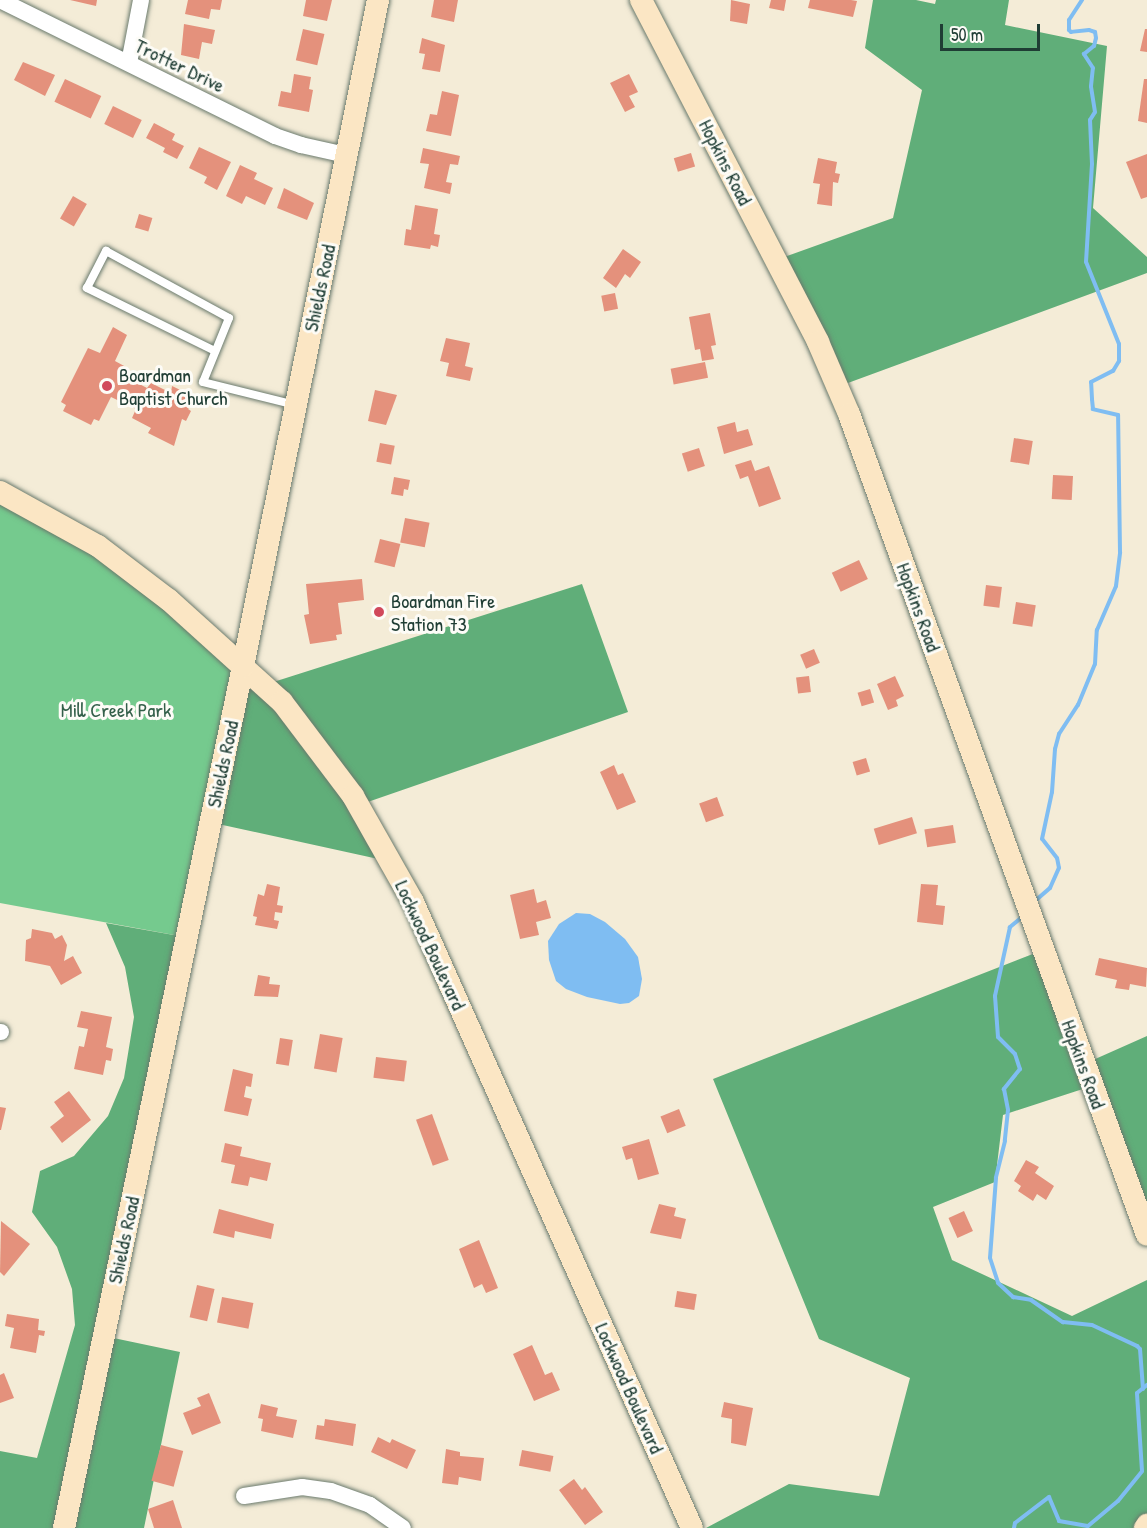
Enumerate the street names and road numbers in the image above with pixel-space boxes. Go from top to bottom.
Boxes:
street label: Trotter Drive [131,33,229,97]
street label: Hopkins Road [694,115,758,209]
street label: Shields Road [298,242,340,334]
street label: Hopkins Road [892,559,946,655]
street label: Shields Road [201,718,243,810]
street label: Lockwood Boulevard [391,876,471,1014]
street label: Hopkins Road [1057,1016,1111,1112]
street label: Shields Road [102,1194,144,1286]
street label: Lockwood Boulevard [591,1319,669,1457]

